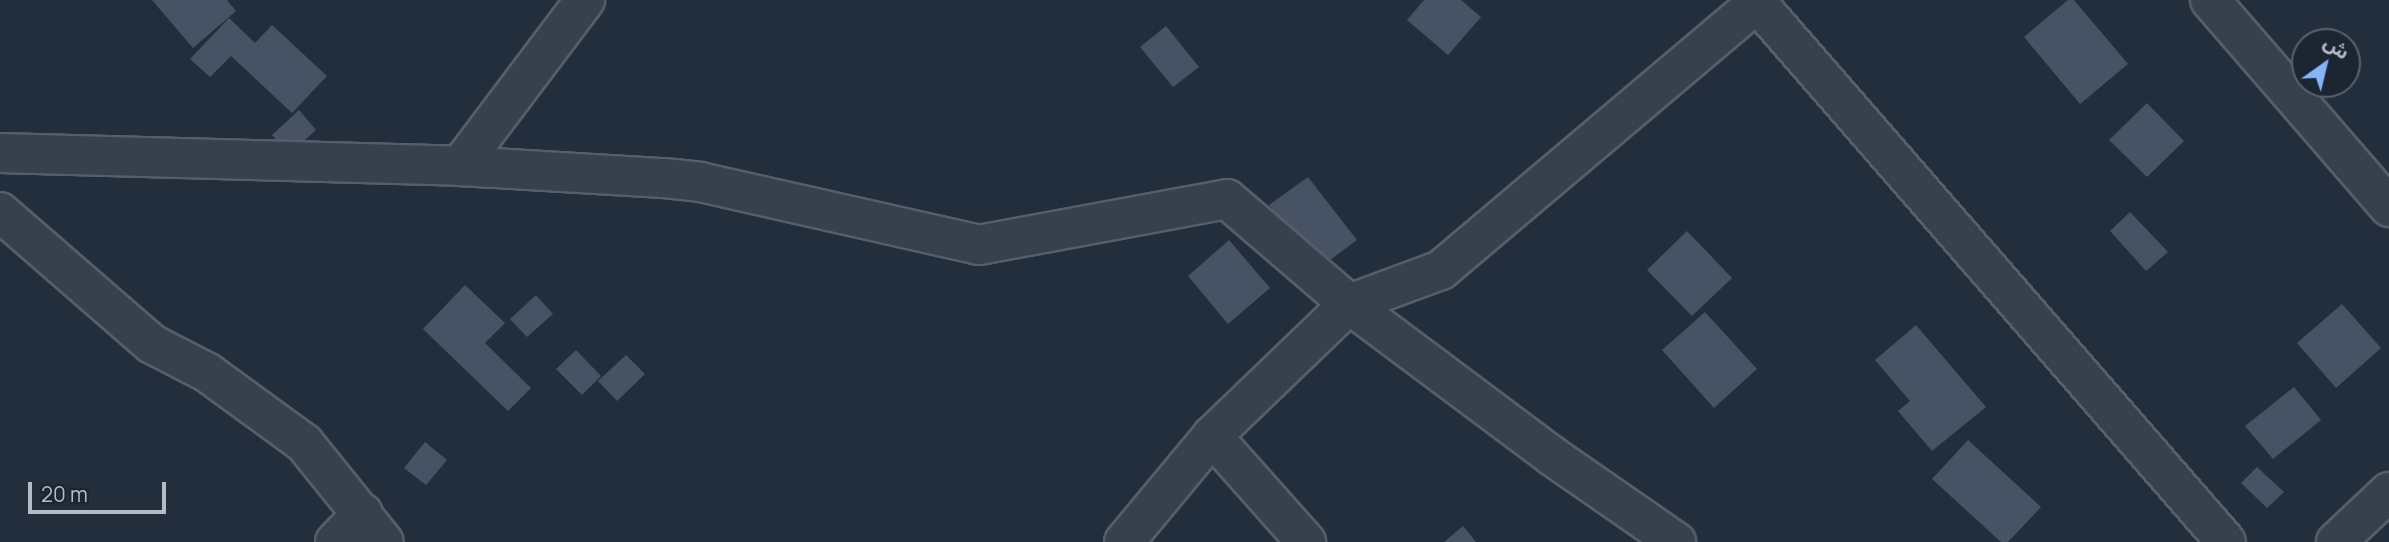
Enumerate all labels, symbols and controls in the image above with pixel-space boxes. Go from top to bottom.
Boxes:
north arrow [2291,28,2361,98]
text: ش [2319,29,2355,65]
scale bar [32,468,170,512]
text: 20 m [41,480,88,508]

